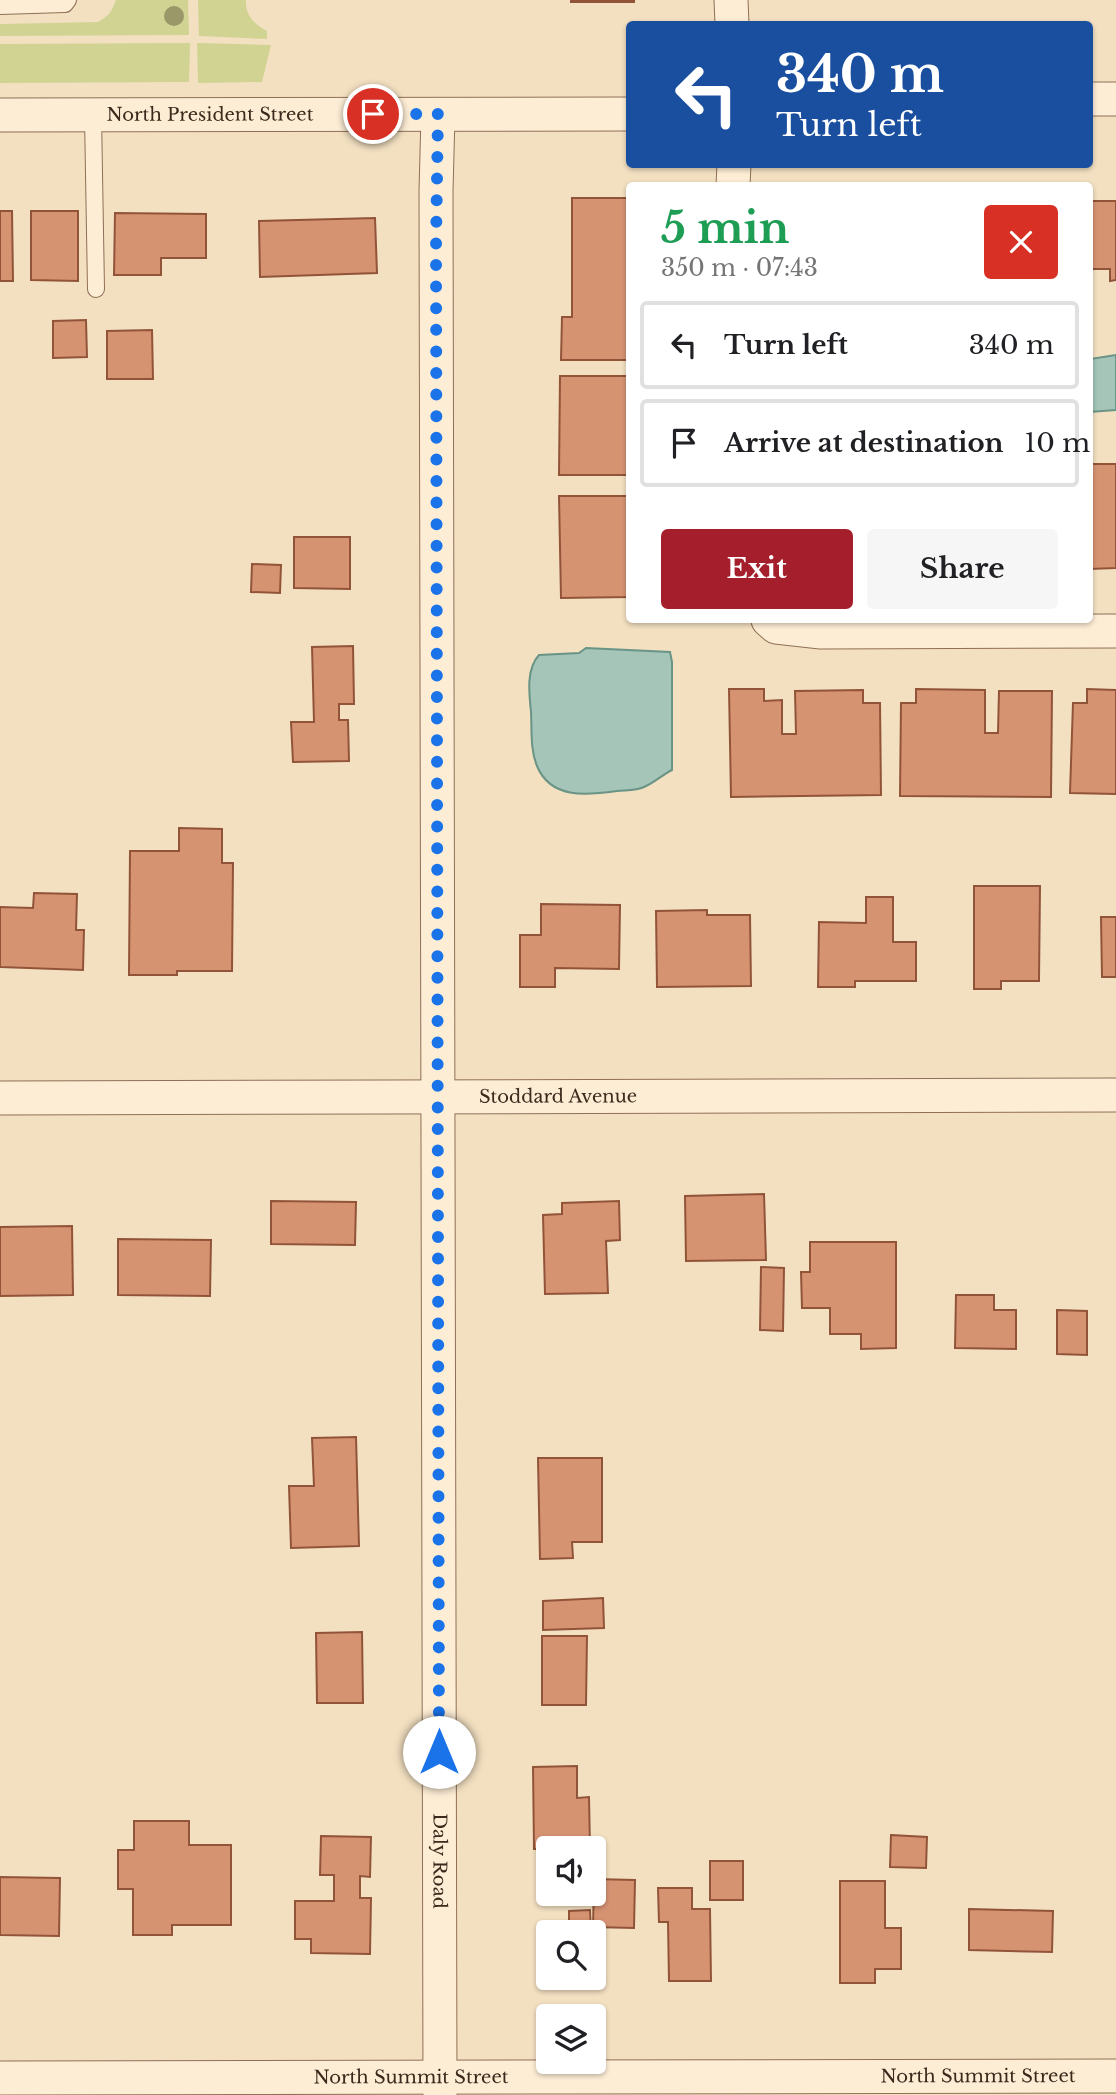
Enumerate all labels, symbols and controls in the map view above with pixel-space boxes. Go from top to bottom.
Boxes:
text: 340 m [776,44,944,105]
icon: left [661,49,752,140]
pin [343,84,403,144]
icon: arrive [354,95,392,133]
street label: North President Street [107,104,314,126]
text: Turn left [776,105,922,145]
text: 5 min [661,202,789,254]
button: close [984,205,1058,279]
text: 350 m · 07:43 [661,254,818,282]
icon: left [665,326,703,364]
text: Turn left [724,329,848,361]
text: 340 m [969,329,1054,361]
icon: arrive [665,424,703,462]
text: Arrive at destination [724,427,1004,459]
text: 10 m [1025,427,1090,459]
button: Exit [661,529,853,609]
button: Share [867,529,1058,609]
street label: Stoddard Avenue [479,1085,637,1108]
position arrow [402,1715,476,1789]
street label: Daly Road [428,1813,451,1909]
map controls [536,1836,606,2074]
button: sound [536,1836,606,1906]
button: search [536,1920,606,1990]
button: layers [536,2004,606,2074]
street label: North Summit Street [880,2065,1076,2087]
street label: North Summit Street [313,2066,509,2088]

